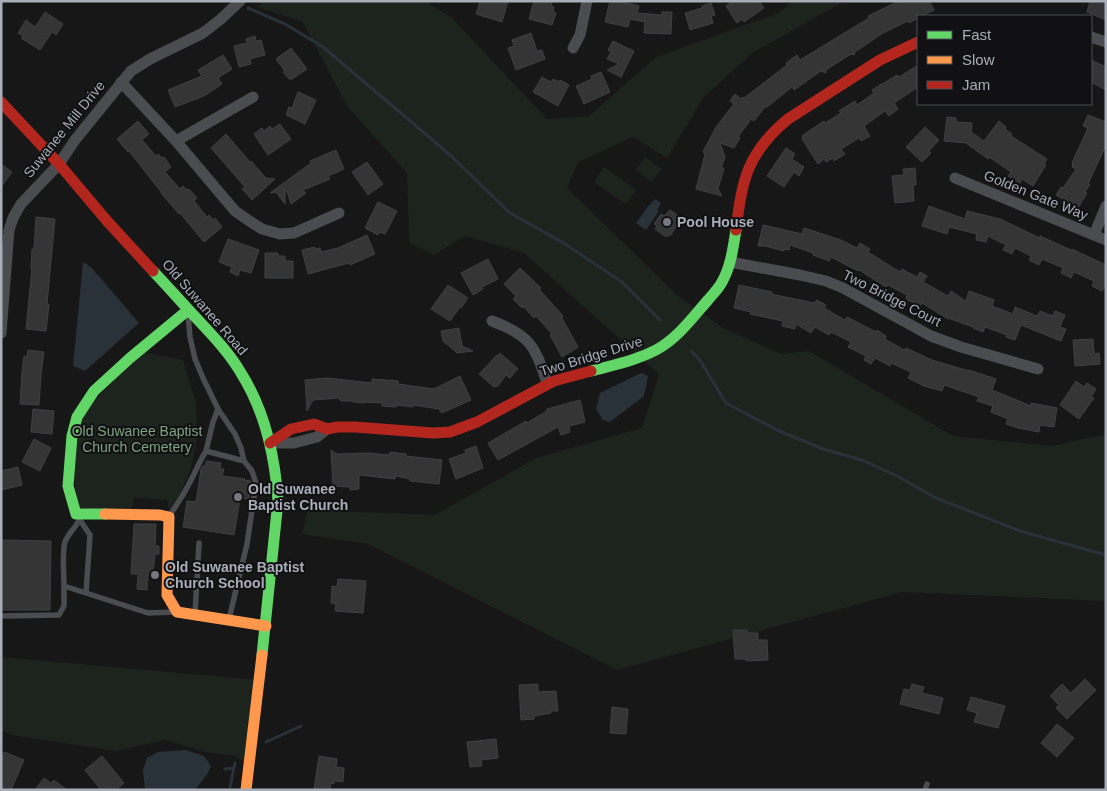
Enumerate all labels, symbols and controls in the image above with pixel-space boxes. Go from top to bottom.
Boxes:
legend [917,15,1092,105]
text: Fast [962,26,992,43]
text: Slow [962,51,995,68]
text: Jam [962,76,990,93]
street label: Suwanee Mill Drive [20,77,108,181]
street label: Golden Gate Way [982,167,1090,223]
place label: Pool House [677,214,754,230]
marker: Pool House [661,216,673,228]
street label: Old Suwanee Road [159,256,251,358]
street label: Two Bridge Court [840,266,944,330]
street label: Two Bridge Drive [538,333,645,379]
park label: Old Suwanee Baptist Church Cemetery [72,423,202,455]
place label: Old Suwanee Baptist Church [248,481,348,513]
marker: Old Suwanee Baptist Church [232,491,244,503]
place label: Old Suwanee Baptist Church School [165,559,305,591]
marker: Old Suwanee Baptist Church School [149,569,161,581]

